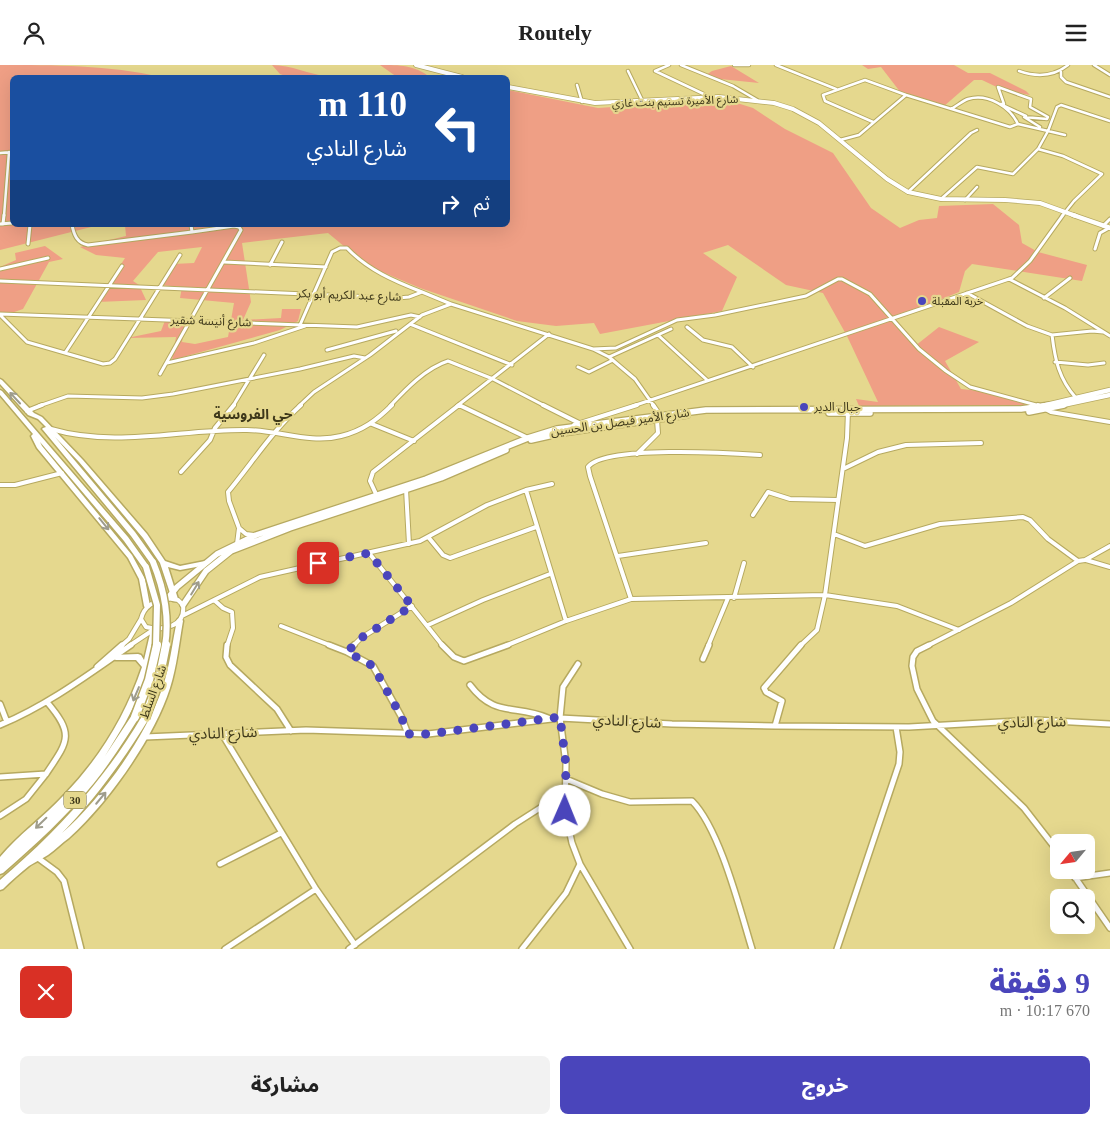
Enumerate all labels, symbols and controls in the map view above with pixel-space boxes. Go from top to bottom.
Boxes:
icon: person [20,19,48,47]
icon: menu [1062,19,1090,47]
text: Routely [518,20,592,45]
text: 110 m [319,85,407,124]
street label: شارع الأميرة تسنيم بنت غازي [612,93,739,113]
icon: left [425,95,490,160]
text: شارع النادي [307,136,407,161]
icon: right [436,190,464,218]
text: ثم [474,193,490,214]
street label: شارع عبد الكريم أبو بكر [295,286,401,306]
marker: خربة المقبلة [916,295,928,307]
place label: خربة المقبلة [932,295,984,308]
street label: شارع أنيسة شقير [169,312,252,331]
one-way arrow [9,391,21,404]
place label: جبال الدير [813,400,861,414]
marker: جبال الدير [798,401,810,413]
street label: شارع الأمير فيصل بن الحسين [550,405,690,441]
district label: حي الفروسية [214,406,293,425]
one-way arrow [98,517,109,530]
pin [297,542,339,584]
icon: arrive [304,549,332,577]
one-way arrow [191,581,201,595]
street label: شارع السلط [137,663,171,721]
one-way arrow [131,686,141,701]
street label: شارع النادي [592,711,662,735]
street label: شارع النادي [998,713,1067,735]
street label: شارع النادي [188,724,258,746]
position arrow [538,784,590,836]
road number: 30 [64,791,86,809]
one-way arrow [95,791,106,804]
one-way arrow [35,817,47,829]
north arrow [1050,834,1095,879]
map controls [1050,834,1095,934]
button: search [1050,889,1095,934]
button: close [20,966,72,1018]
text: 9 دقيقة [989,966,1090,999]
text: 670 m · 10:17 [1000,1002,1090,1019]
button: مشاركة [20,1056,550,1114]
button: خروج [560,1056,1090,1114]

